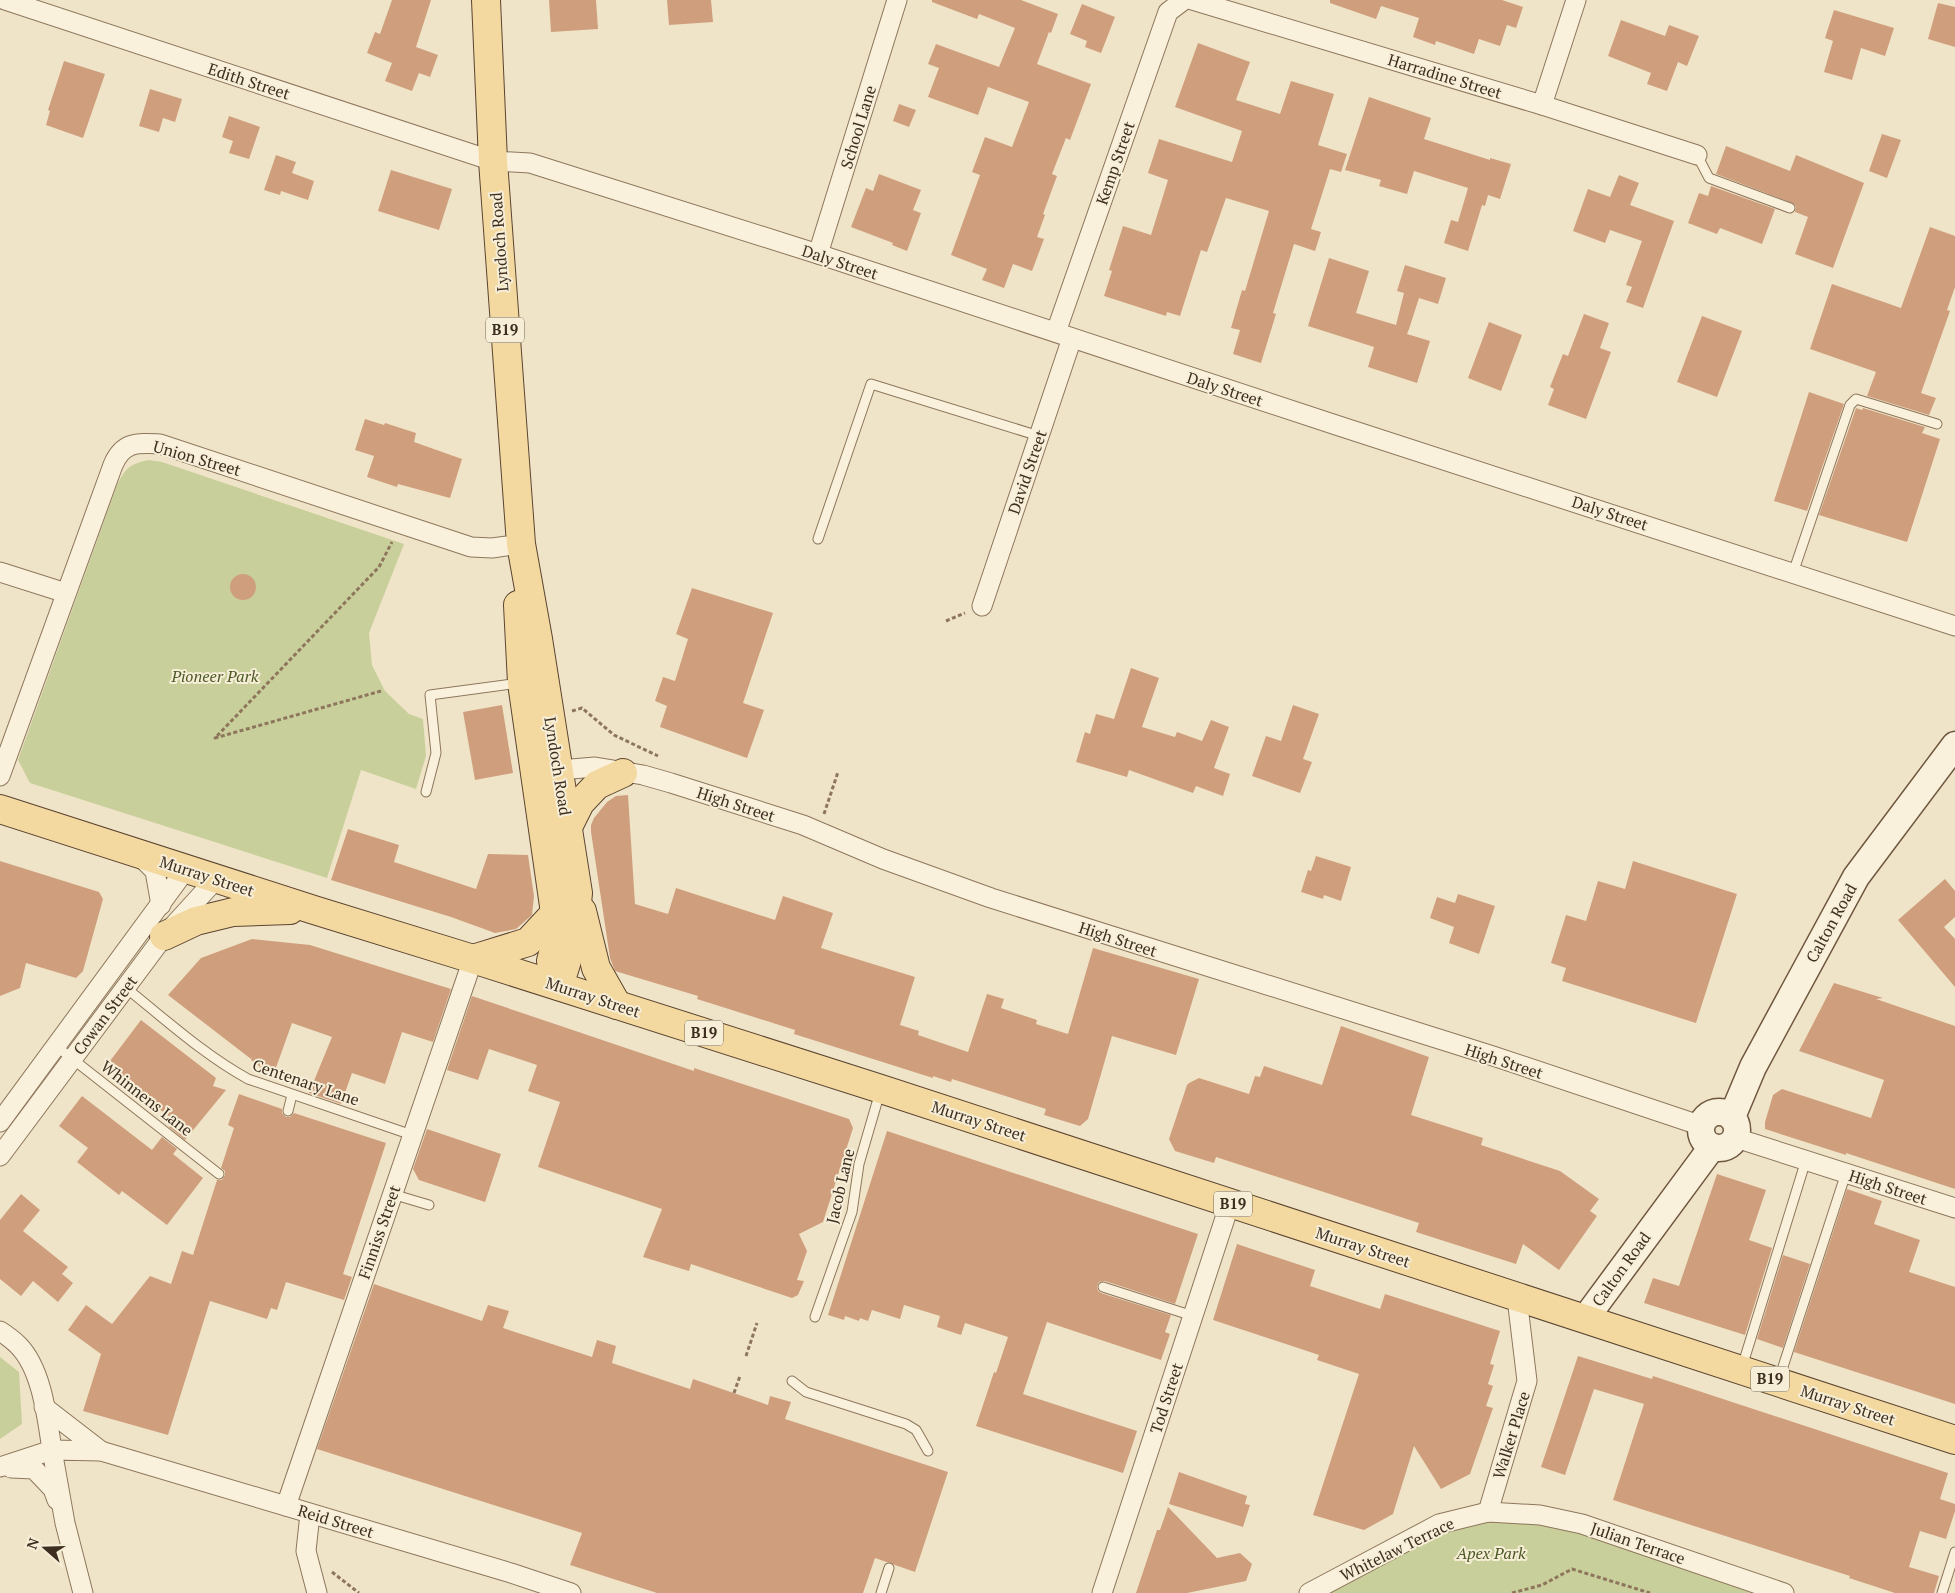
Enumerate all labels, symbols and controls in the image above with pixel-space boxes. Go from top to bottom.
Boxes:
street label: Harradine Street [1385,48,1505,104]
street label: Edith Street [205,57,293,105]
street label: School Lane [835,83,881,171]
street label: Kemp Street [1090,118,1140,208]
street label: Lyndoch Road [485,191,513,293]
street label: Daly Street [799,239,881,285]
road number: B19 [486,318,524,342]
street label: Daly Street [1184,366,1266,412]
street label: David Street [1002,427,1052,517]
street label: Union Street [151,435,243,481]
street label: Daly Street [1569,490,1651,536]
park label: Pioneer Park [171,665,259,687]
street label: Lyndoch Road [539,715,577,817]
street label: High Street [694,781,778,827]
street label: Murray Street [157,850,257,902]
street label: Calton Road [1800,879,1862,966]
street label: High Street [1076,916,1160,962]
street label: Cowan Street [68,971,142,1059]
street label: Murray Street [543,971,643,1023]
road number: B19 [685,1020,723,1046]
street label: High Street [1462,1038,1546,1084]
street label: Centenary Lane [250,1053,362,1111]
street label: Whinnens Lane [97,1055,197,1141]
street label: Murray Street [929,1095,1029,1147]
street label: Jacob Lane [821,1146,859,1226]
street label: High Street [1846,1164,1930,1210]
street label: Finniss Street [353,1182,405,1282]
road number: B19 [1214,1192,1252,1216]
street label: Murray Street [1313,1221,1413,1273]
street label: Calton Road [1587,1227,1656,1311]
street label: Tod Street [1144,1360,1188,1436]
road number: B19 [1751,1366,1789,1392]
street label: Murray Street [1798,1379,1898,1431]
street label: Walker Place [1487,1388,1535,1482]
street label: Reid Street [295,1499,377,1543]
street label: Whitelaw Terrace [1336,1512,1458,1586]
street label: Julian Terrace [1588,1517,1688,1569]
north arrow [20,1523,70,1573]
text: N [22,1535,43,1552]
park label: Apex Park [1455,1542,1526,1564]

